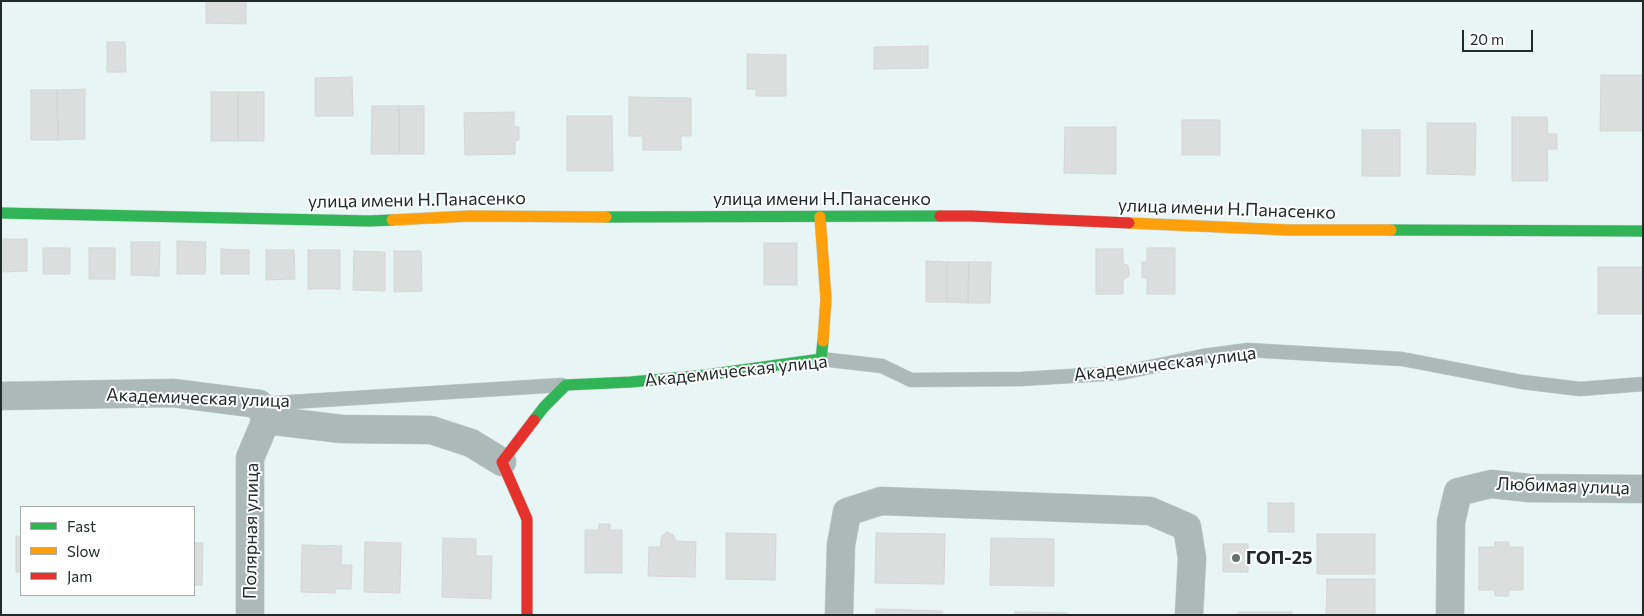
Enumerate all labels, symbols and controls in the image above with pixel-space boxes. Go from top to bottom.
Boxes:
scale bar [1464,20,1535,52]
text: 20 m [1470,30,1504,48]
street label: улица имени Н.Панасенко [308,187,526,213]
street label: улица имени Н.Панасенко [713,188,931,210]
street label: улица имени Н.Панасенко [1118,194,1336,224]
street label: Академическая улица [1073,342,1257,386]
street label: Академическая улица [644,351,828,391]
street label: Академическая улица [106,384,290,412]
street label: Полярная улица [239,463,263,599]
street label: Любимая улица [1496,473,1630,499]
legend [20,506,195,596]
text: Fast [67,517,96,535]
text: Slow [67,542,100,560]
place label: ГОП-25 [1246,547,1312,569]
marker: ГОП-25 [1230,552,1242,564]
text: Jam [67,567,92,585]

